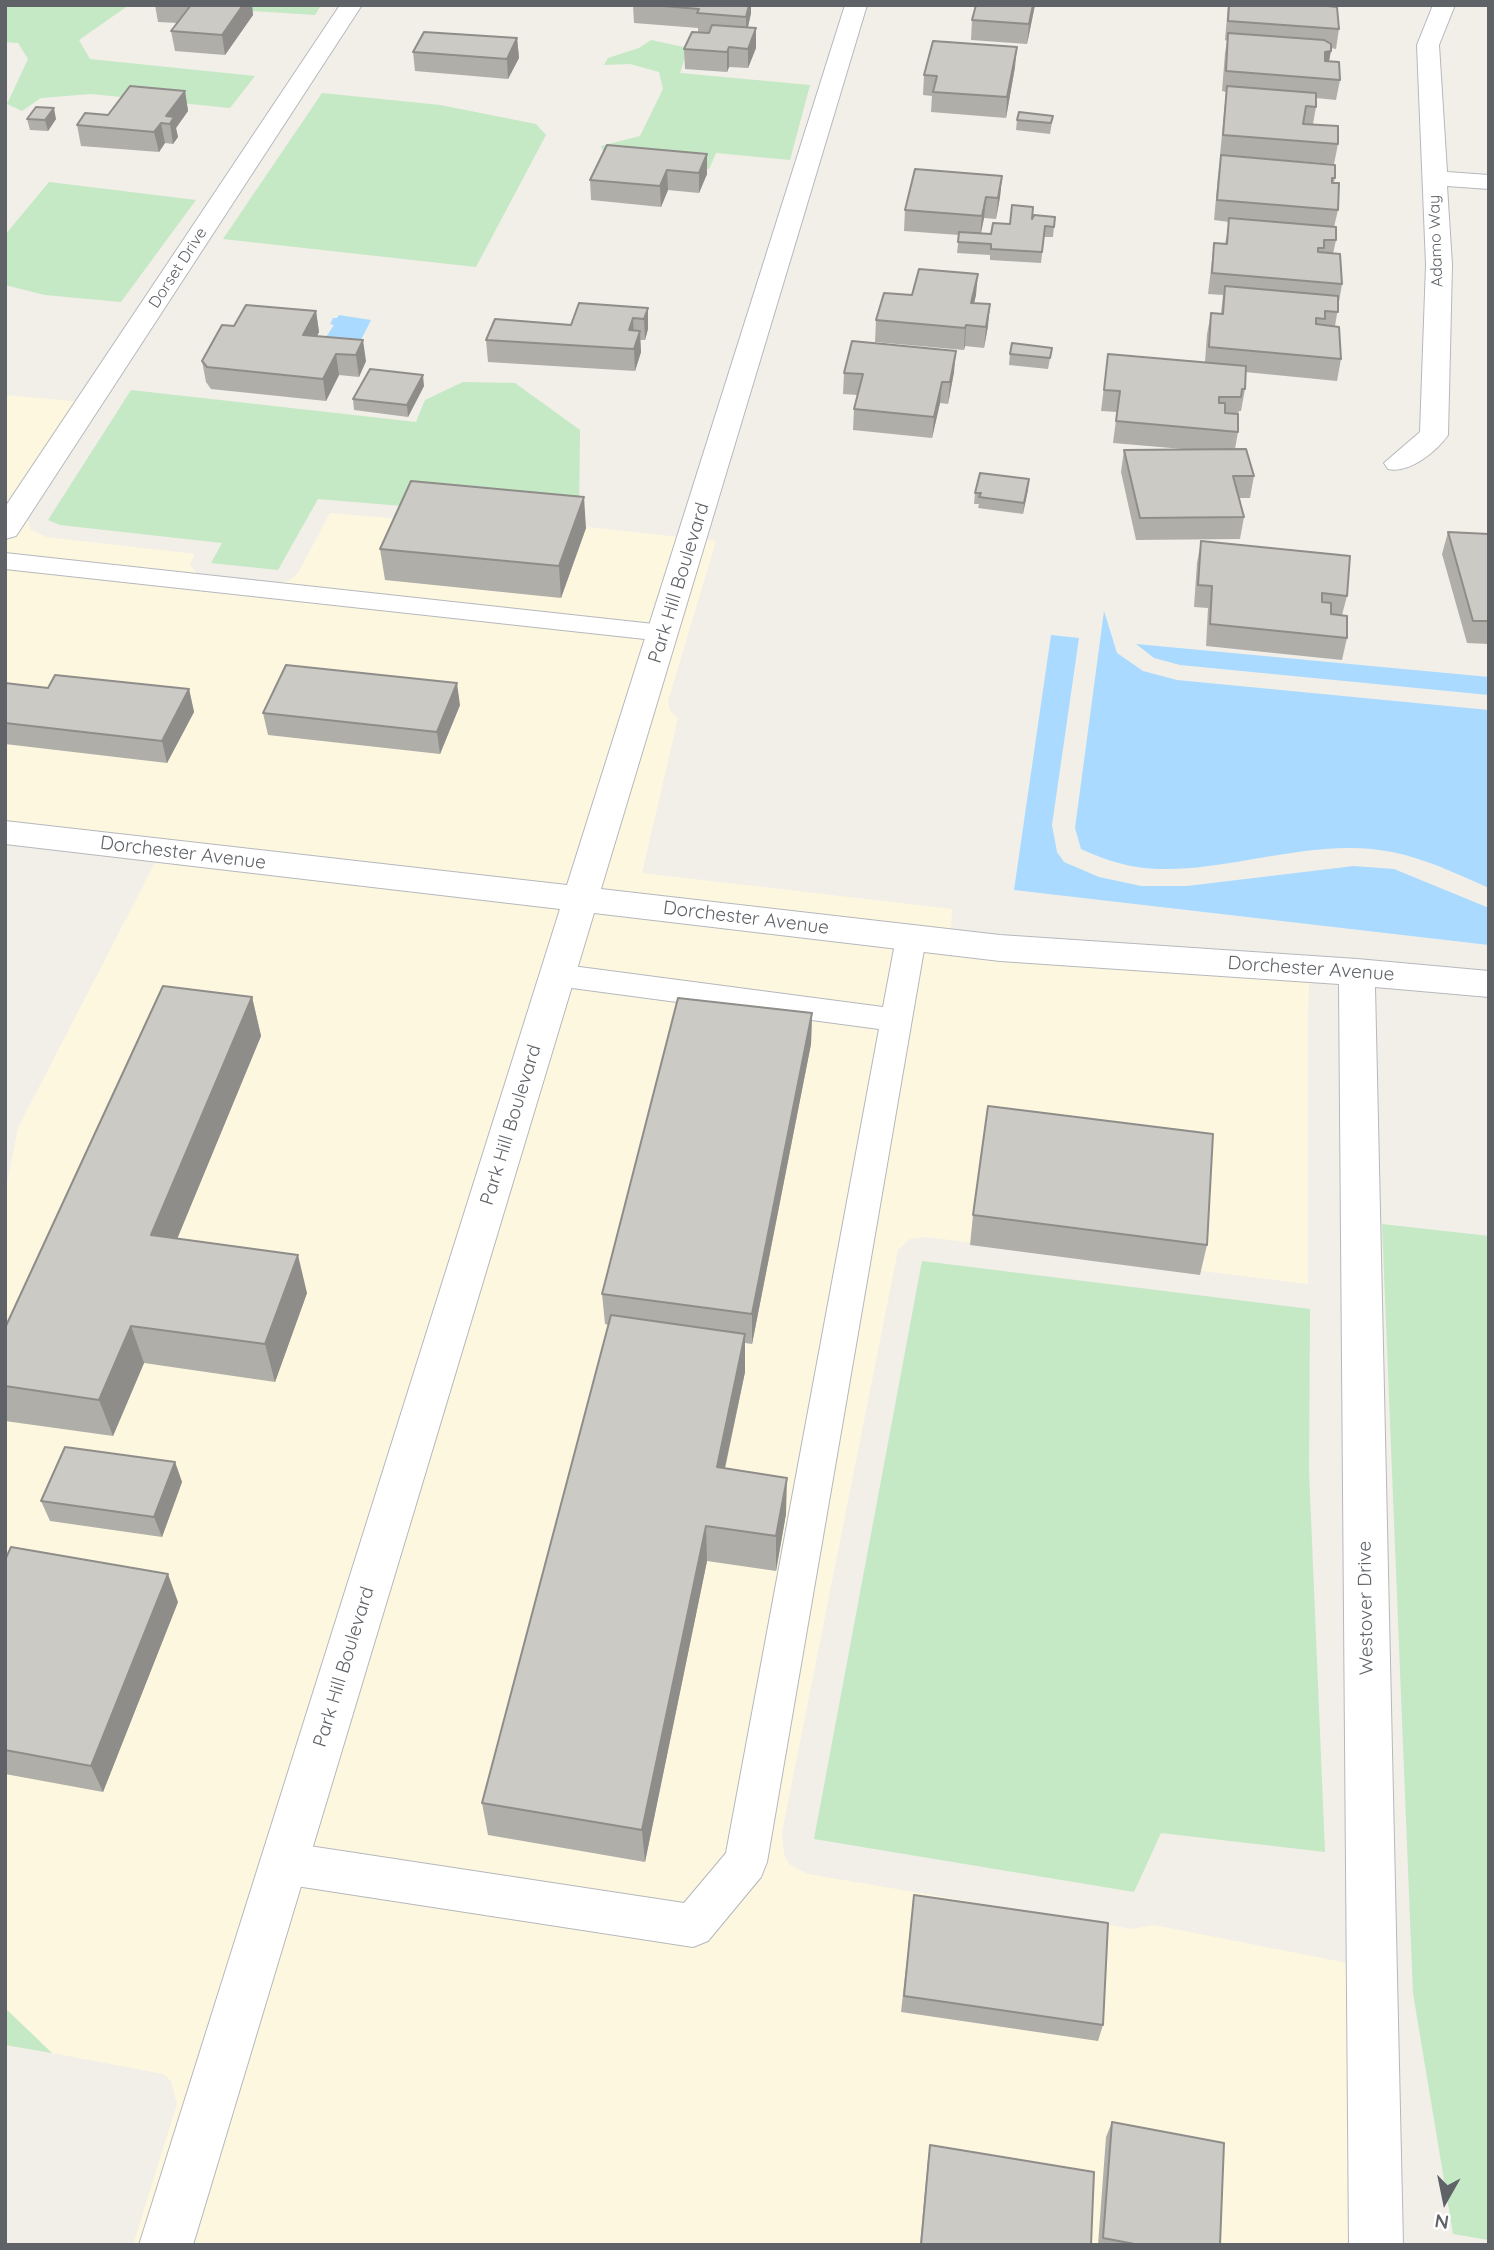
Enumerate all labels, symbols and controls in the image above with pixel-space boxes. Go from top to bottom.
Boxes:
street label: Adamo Way [1425,194,1447,288]
street label: Dorset Drive [145,224,211,312]
street label: Park Hill Boulevard [644,500,714,666]
street label: Dorchester Avenue [99,832,267,874]
street label: Dorchester Avenue [662,897,830,939]
street label: Dorchester Avenue [1227,952,1395,986]
street label: Park Hill Boulevard [476,1042,546,1208]
street label: Westover Drive [1353,1541,1379,1675]
street label: Park Hill Boulevard [309,1584,379,1750]
north arrow [1410,2166,1480,2236]
text: N [1433,2209,1450,2235]

